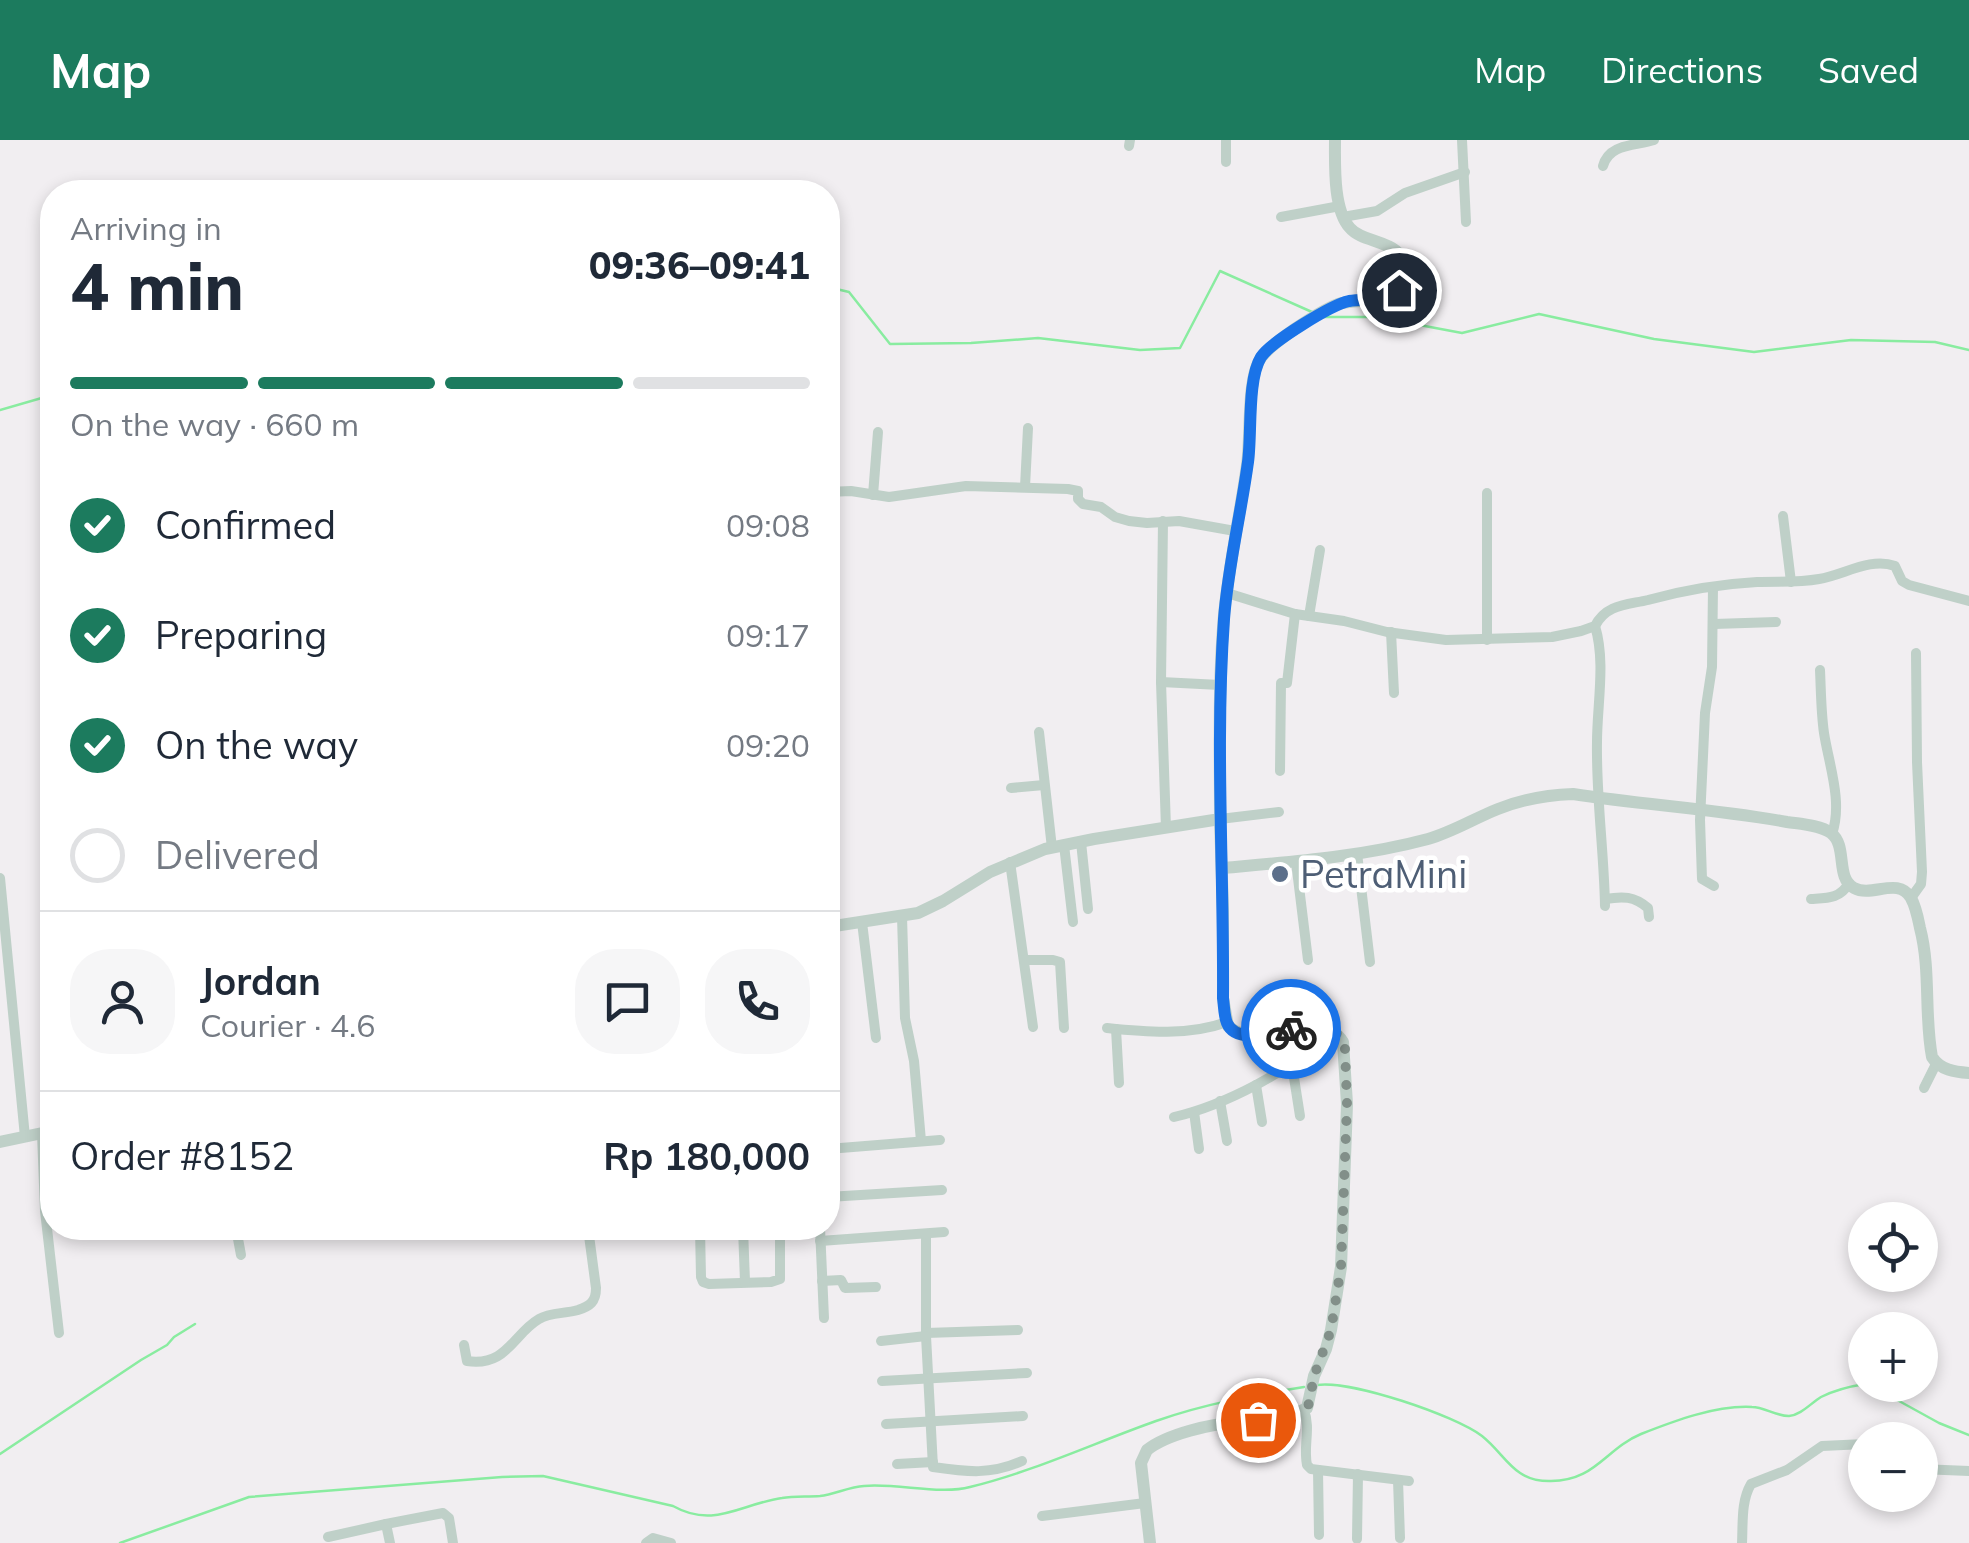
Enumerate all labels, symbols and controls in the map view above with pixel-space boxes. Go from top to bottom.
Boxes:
text: Map [50,40,151,100]
text: Map [1474,48,1546,92]
text: Directions [1601,48,1763,92]
text: Saved [1818,48,1919,92]
text: Arriving in [70,208,222,248]
text: 09:36–09:41 [589,241,810,289]
text: 4 min [70,245,244,326]
pin [1357,248,1442,333]
icon: home [1372,263,1427,318]
text: On the way · 660 m [70,404,359,444]
icon: check [70,498,125,553]
text: Confirmed [155,501,336,549]
text: 09:08 [726,505,810,545]
icon: check [70,608,125,663]
text: Preparing [155,611,327,659]
text: 09:17 [726,615,810,655]
icon: check [70,718,125,773]
text: On the way [155,721,358,769]
text: 09:20 [726,725,810,765]
text: Delivered [155,831,320,879]
place label: PetraMini [1300,850,1467,898]
marker: PetraMini [1269,863,1291,885]
button: person [70,949,175,1054]
button: chat [575,949,680,1054]
button: phone [705,949,810,1054]
text: Jordan [200,957,321,1005]
courier [1241,979,1341,1079]
icon: bike [1264,1002,1319,1057]
text: Courier · 4.6 [200,1005,376,1045]
text: Order #8152 [70,1132,294,1180]
text: Rp 180,000 [603,1132,810,1180]
map controls [1848,1202,1938,1512]
button: locate [1848,1202,1938,1292]
button: + [1848,1312,1938,1402]
pin [1216,1378,1301,1463]
icon: bag [1231,1393,1286,1448]
button: − [1848,1422,1938,1512]

